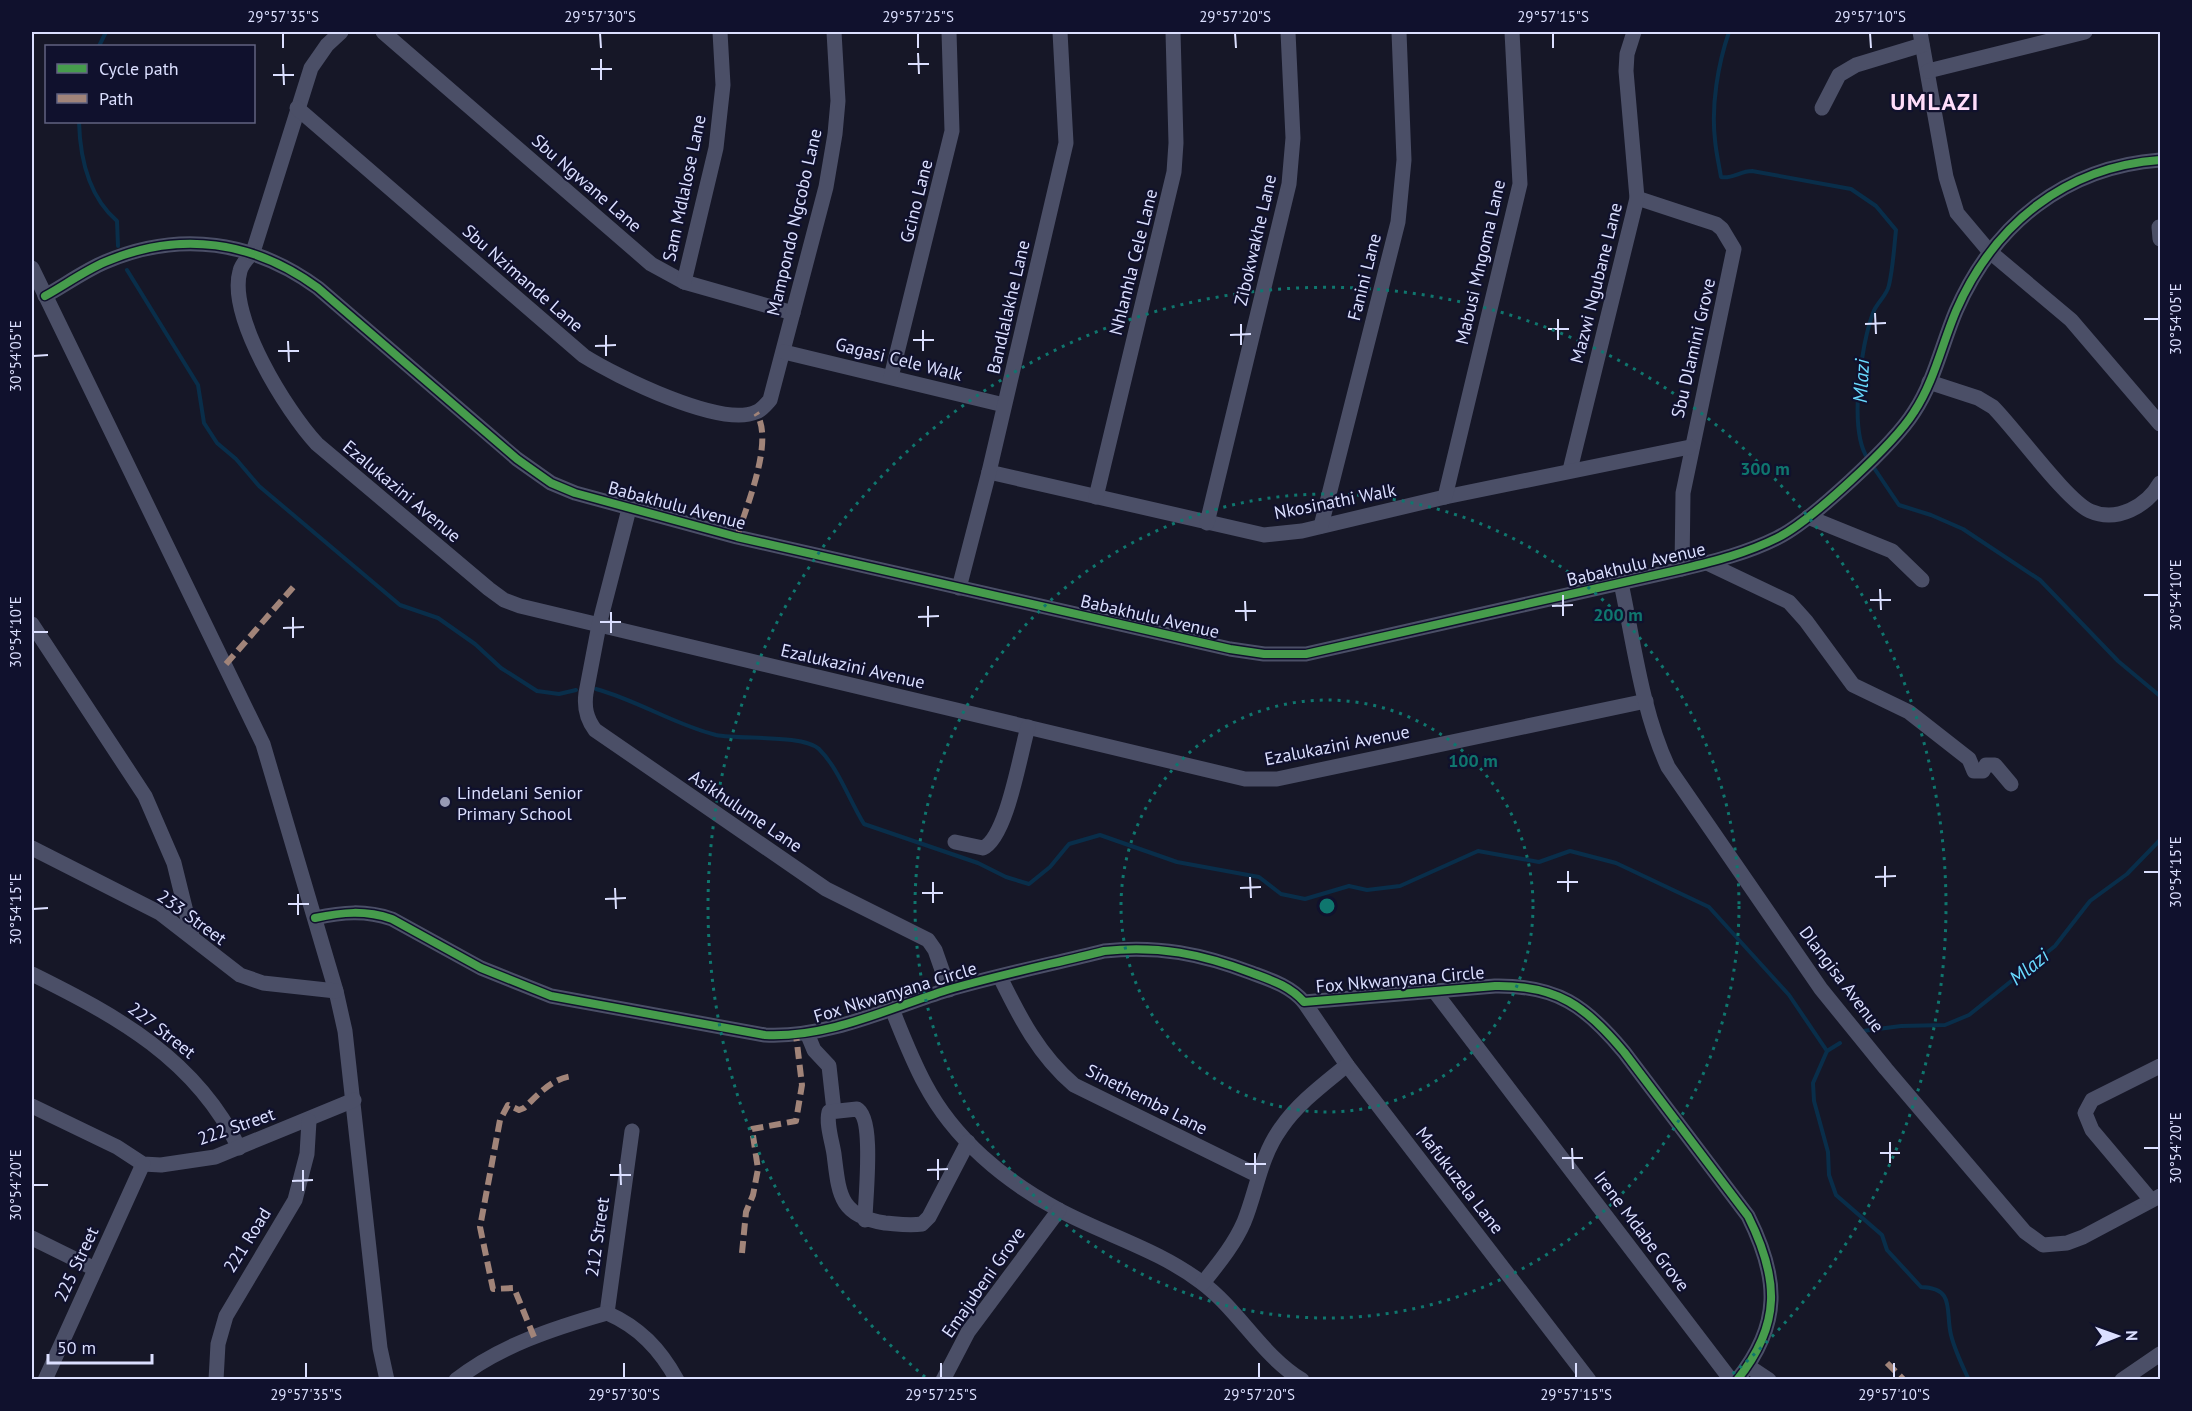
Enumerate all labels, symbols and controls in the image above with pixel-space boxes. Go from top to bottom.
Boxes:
text: 29°57'35"S [247,7,319,26]
text: 29°57'30"S [564,7,636,26]
text: 29°57'25"S [882,7,954,26]
text: 29°57'20"S [1199,7,1271,26]
text: 29°57'15"S [1517,7,1589,26]
text: 29°57'10"S [1834,7,1906,26]
legend [45,45,255,123]
text: Cycle path [99,57,179,80]
district label: UMLAZI [1890,86,1980,117]
text: Path [99,87,133,110]
street label: Sam Mdlalose Lane [657,113,711,263]
street label: Mampondo Ngcobo Lane [761,126,827,318]
street label: Sbu Ngwane Lane [527,129,647,237]
street label: Gcino Lane [895,157,937,245]
street label: Zibokwakhe Lane [1229,172,1281,308]
street label: Mabusi Mngoma Lane [1450,177,1510,347]
street label: Nhlanhla Cele Lane [1104,187,1162,337]
street label: Mazwi Ngubane Lane [1565,200,1627,366]
street label: Sbu Nzimande Lane [458,219,588,337]
street label: Fanini Lane [1342,231,1386,323]
street label: Bandlalakhe Lane [981,238,1035,376]
street label: Sbu Dlamini Grove [1666,276,1720,420]
text: 30°54'05"E [2166,283,2185,355]
text: 30°54'05"E [6,320,25,392]
street label: Gagasi Cele Walk [833,332,965,386]
water label: Mlazi [1847,358,1875,404]
street label: Ezalukazini Avenue [338,435,466,547]
text: 300 m [1740,457,1790,480]
street label: Babakhulu Avenue [606,476,748,534]
street label: Nkosinathi Walk [1272,478,1398,524]
street label: Babakhulu Avenue [1564,537,1708,591]
text: 30°54'10"E [2166,559,2185,631]
street label: Babakhulu Avenue [1078,589,1222,643]
text: 30°54'10"E [6,596,25,668]
text: 200 m [1593,603,1643,626]
street label: Ezalukazini Avenue [779,638,927,694]
street label: Ezalukazini Avenue [1263,720,1411,770]
text: 100 m [1448,749,1498,772]
street label: Asikhulume Lane [685,765,807,857]
place label: Lindelani Senior Primary School [457,781,583,825]
marker: Lindelani Senior Primary School [438,795,452,809]
text: 30°54'15"E [2166,836,2185,908]
text: 30°54'15"E [6,873,25,945]
street label: 233 Street [153,884,231,950]
centre of rings [1317,896,1337,916]
street label: Dlangisa Avenue [1795,921,1889,1037]
water label: Mlazi [2004,943,2055,991]
street label: Fox Nkwanyana Circle [811,956,979,1028]
street label: Fox Nkwanyana Circle [1315,960,1485,998]
street label: 227 Street [124,997,200,1063]
street label: Sinethemba Lane [1082,1058,1212,1140]
street label: 222 Street [194,1102,278,1150]
text: 30°54'20"E [2166,1112,2185,1184]
street label: Mafukuzela Lane [1411,1122,1509,1238]
text: 30°54'20"E [6,1149,25,1221]
street label: Irene Mdabe Grove [1589,1166,1695,1296]
street label: 212 Street [580,1196,614,1278]
street label: 221 Road [218,1203,276,1277]
street label: Emajubeni Grove [936,1222,1030,1342]
street label: 225 Street [49,1223,103,1305]
north arrow [2087,1306,2147,1366]
scale bar [48,1327,152,1365]
text: N [2122,1330,2142,1341]
text: 50 m [57,1336,96,1359]
text: 29°57'35"S [270,1385,342,1404]
text: 29°57'30"S [588,1385,660,1404]
text: 29°57'25"S [905,1385,977,1404]
text: 29°57'20"S [1223,1385,1295,1404]
text: 29°57'15"S [1540,1385,1612,1404]
text: 29°57'10"S [1858,1385,1930,1404]

